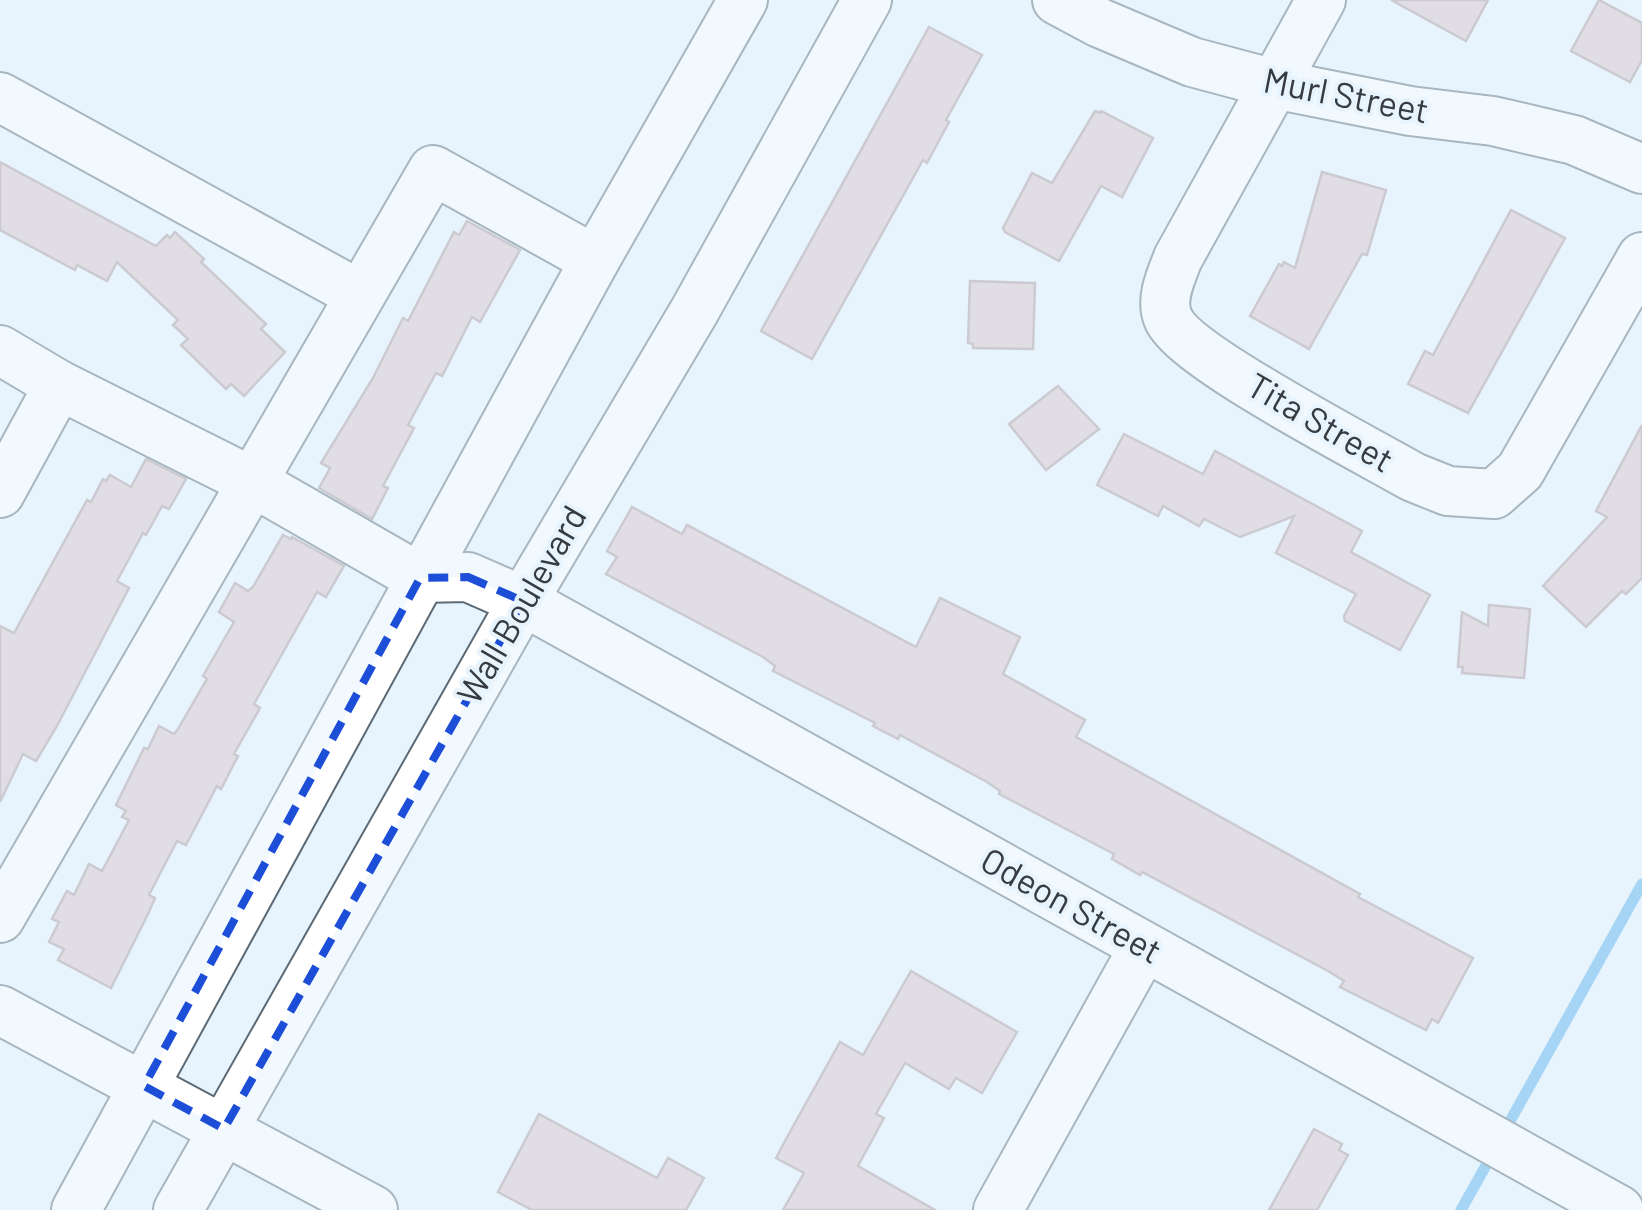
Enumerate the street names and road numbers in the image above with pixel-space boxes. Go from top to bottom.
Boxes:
street label: Murl Street [1260,57,1432,131]
street label: Tita Street [1241,363,1401,480]
street label: Wall Boulevard [447,497,594,711]
street label: Odeon Street [974,837,1170,971]

